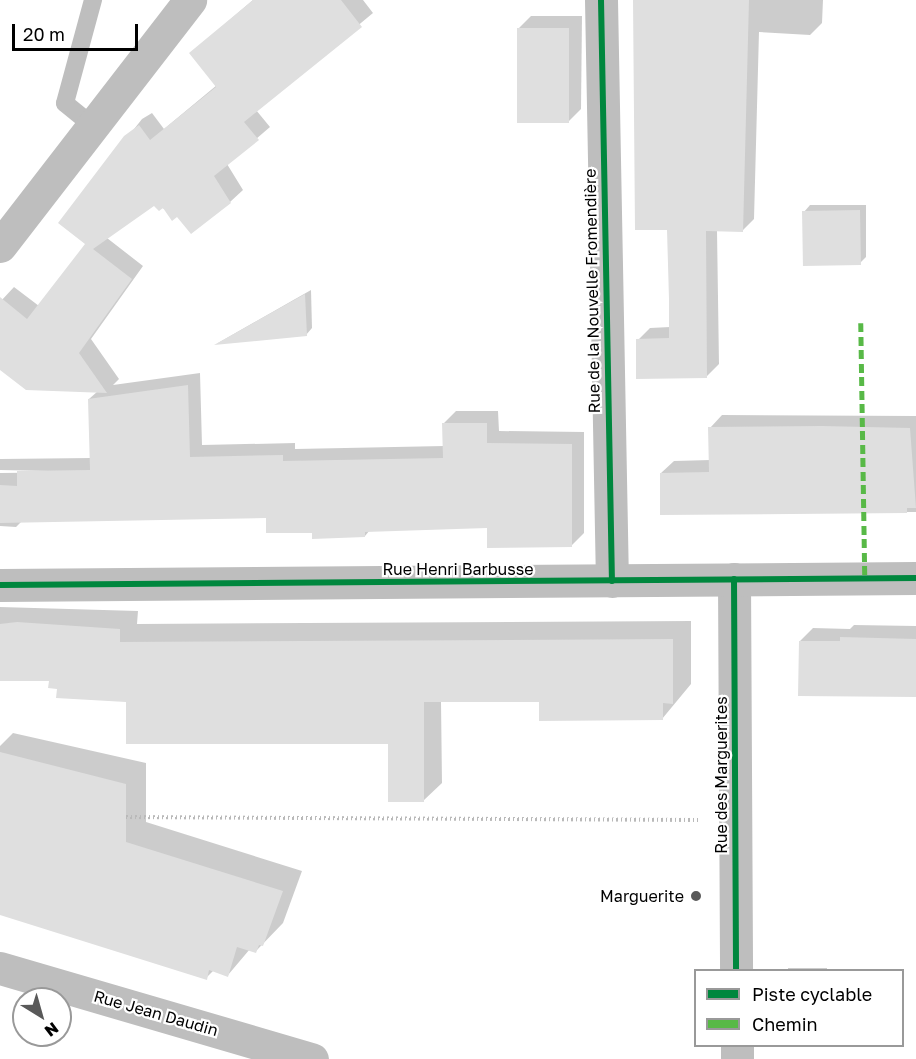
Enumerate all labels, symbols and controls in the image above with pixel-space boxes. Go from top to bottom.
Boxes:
scale bar [15,12,141,50]
text: 20 m [23,23,65,45]
street label: Rue de la Nouvelle Fromendière [580,168,604,414]
street label: Rue Henri Barbusse [382,559,534,579]
street label: Rue des Marguerites [711,696,731,854]
place label: Marguerite [600,886,684,906]
marker: Marguerite [689,889,703,903]
legend [694,969,904,1047]
text: Piste cyclable [752,983,872,1005]
street label: Rue Jean Daudin [92,986,220,1040]
north arrow [12,987,72,1047]
text: Chemin [752,1013,818,1035]
text: N [41,1018,63,1041]

